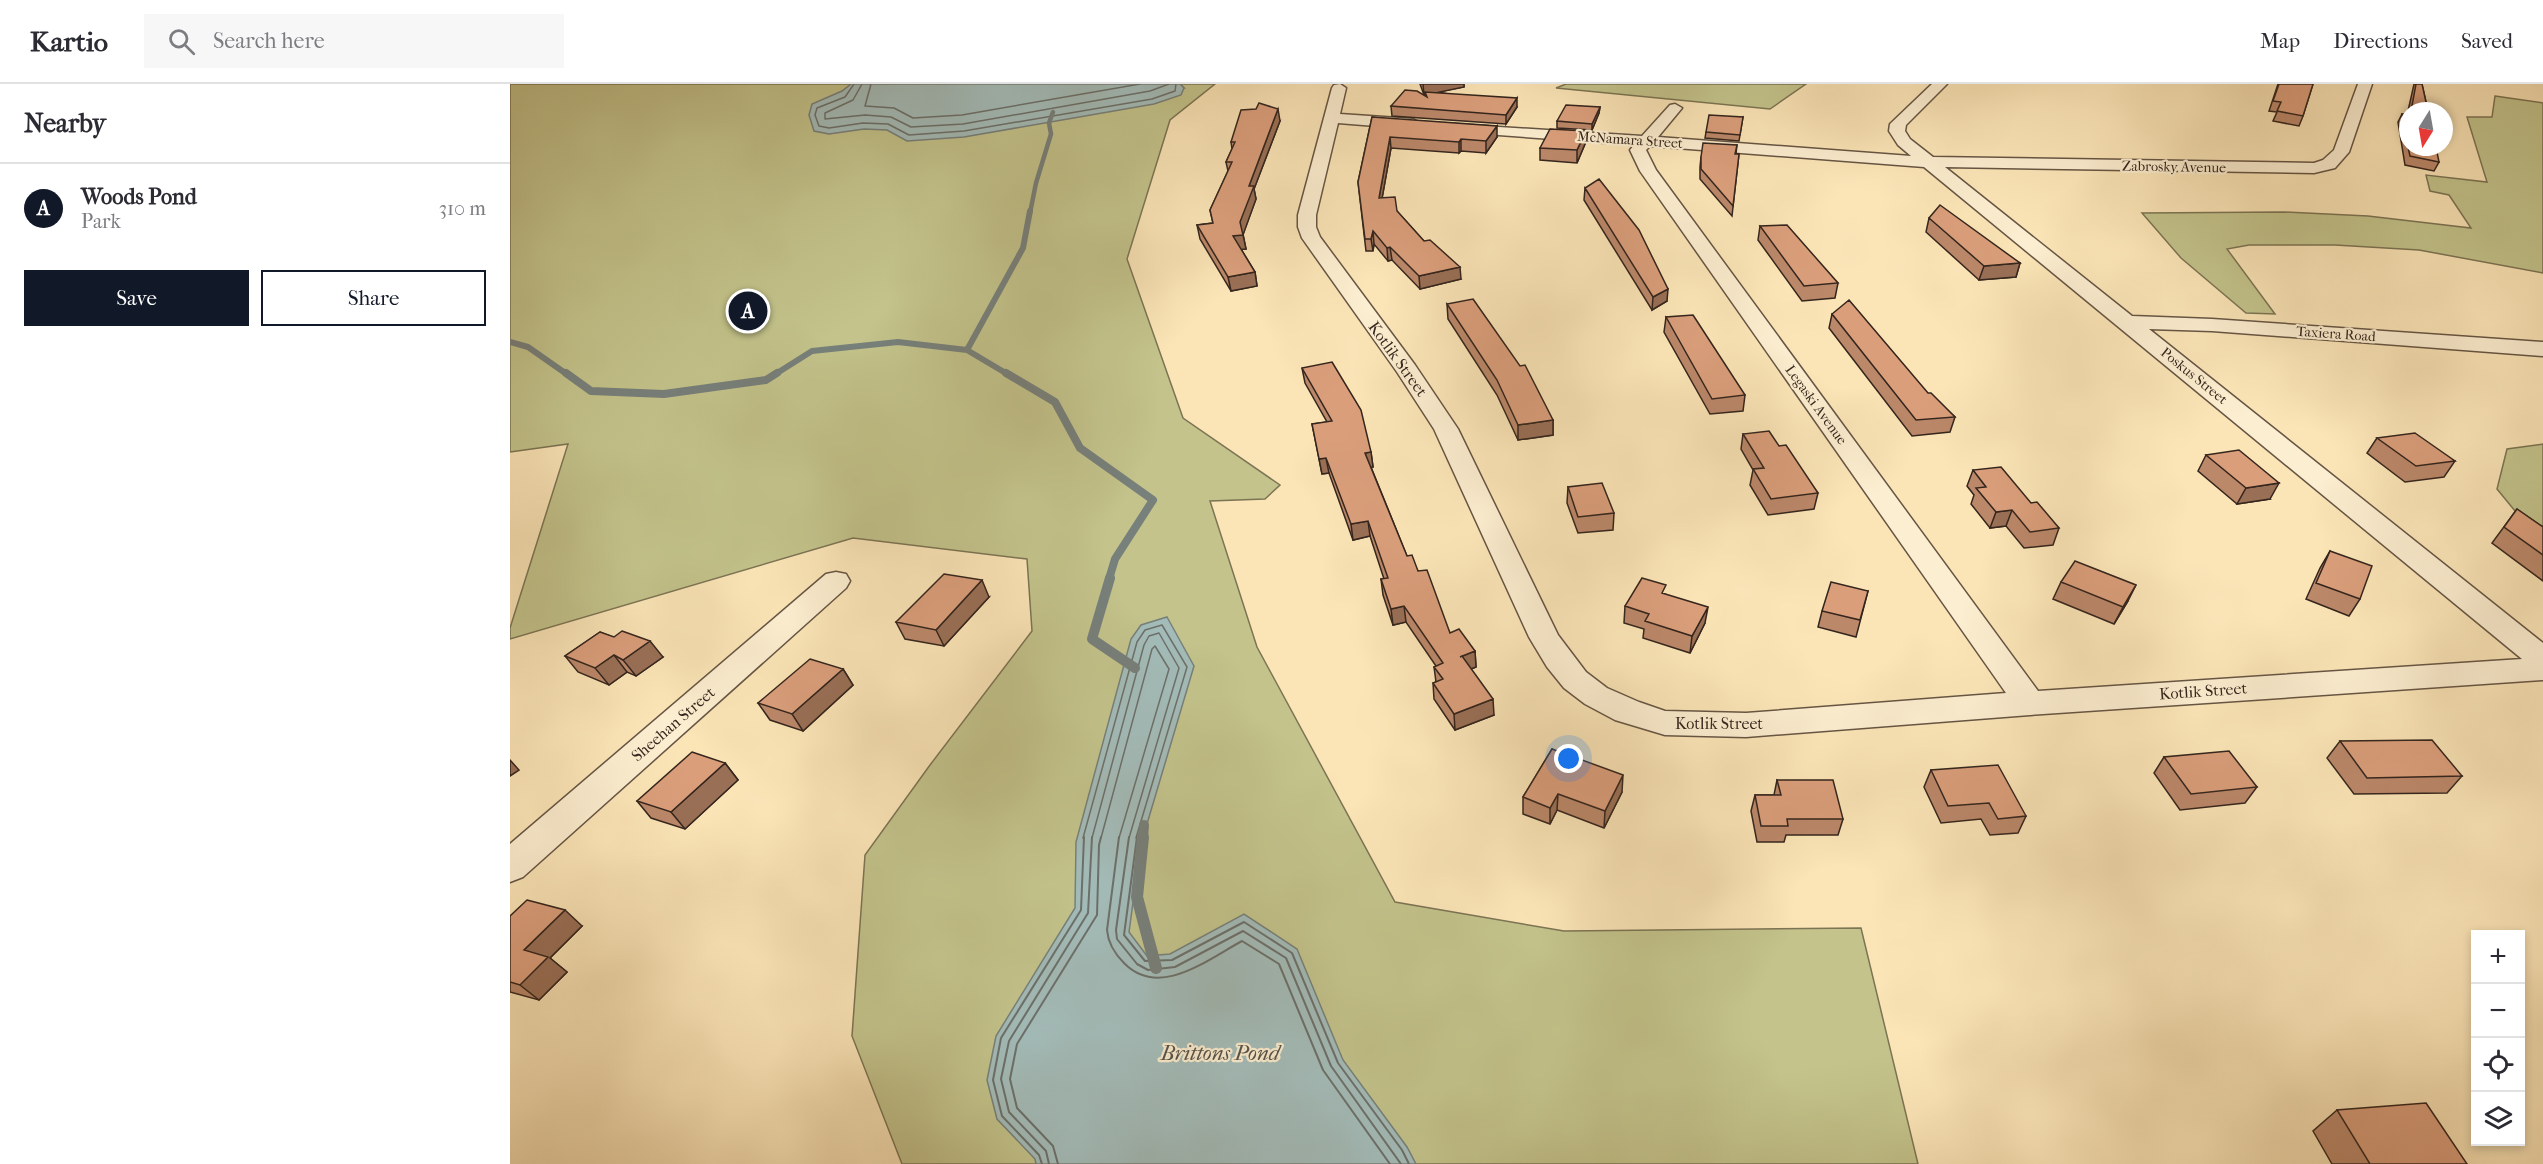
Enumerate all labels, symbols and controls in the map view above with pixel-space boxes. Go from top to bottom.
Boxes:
search box [144,14,564,68]
text: Kartio [30,25,108,58]
icon: search [165,25,198,58]
text: Search here [213,28,325,54]
text: Map [2260,29,2300,53]
text: Directions [2333,29,2428,53]
text: Saved [2461,29,2513,53]
north arrow [2399,102,2453,156]
text: Nearby [24,108,106,139]
street label: McNamara Street [1577,128,1683,152]
street label: Zabrosky Avenue [2122,158,2226,176]
text: Woods Pond [81,184,197,210]
text: A [37,197,50,220]
text: 310 m [439,197,486,220]
text: Park [81,210,121,233]
button: Save [24,270,249,326]
button: Share [261,270,486,326]
pin: A [728,288,768,334]
street label: Kotlik Street [1364,318,1432,400]
street label: Taxiera Road [2296,323,2377,345]
street label: Poskus Street [2157,344,2231,408]
street label: Legaski Avenue [1781,362,1851,448]
street label: Kotlik Street [2158,678,2248,704]
street label: Sheehan Street [627,682,719,765]
street label: Kotlik Street [1675,714,1763,733]
your location [1554,744,1583,773]
map controls [2471,930,2525,1146]
button: + [2471,930,2525,984]
button: − [2471,984,2525,1038]
button: locate [2471,1038,2525,1092]
water label: Brittons Pond [1160,1041,1282,1065]
button: layers [2471,1092,2525,1146]

